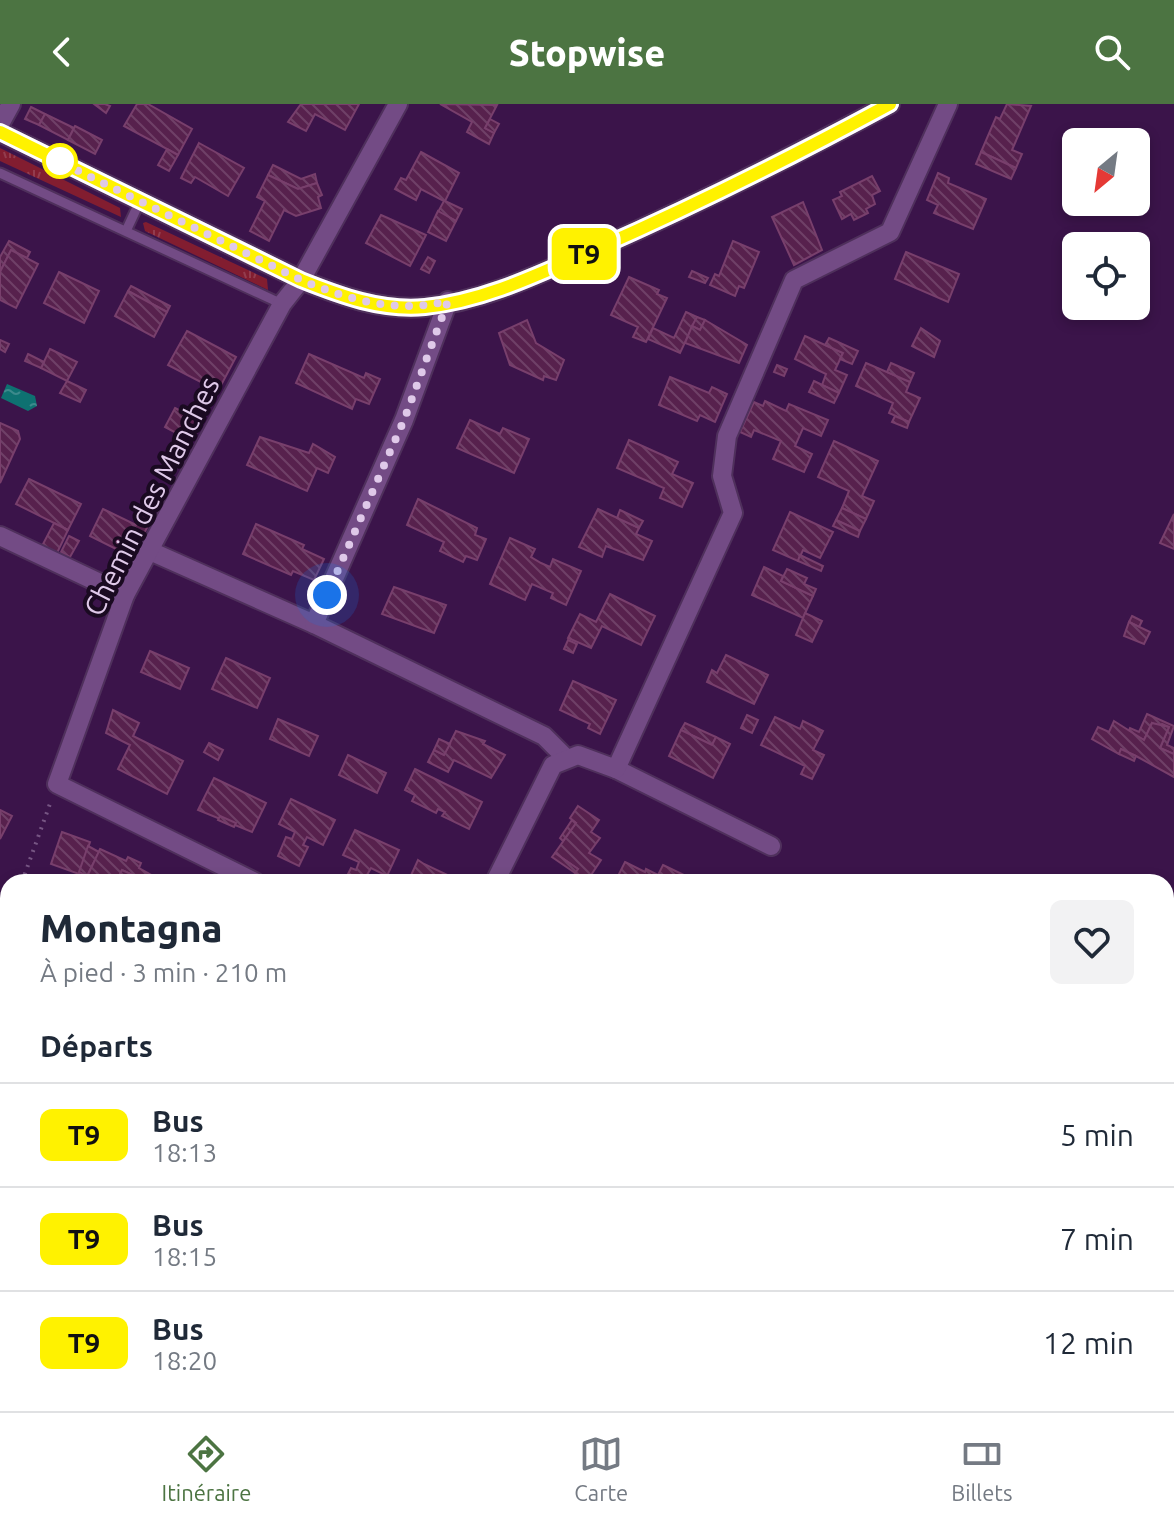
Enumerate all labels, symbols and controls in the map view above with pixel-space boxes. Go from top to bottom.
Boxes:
icon: back [40,30,84,74]
icon: search [1090,30,1134,74]
text: Stopwise [509,32,665,73]
north arrow [1062,128,1150,216]
map controls [1062,128,1150,320]
unlabelled marker [43,144,77,178]
line badge: T9 [548,228,620,280]
button: locate [1062,232,1150,320]
text: T9 [568,238,600,269]
street label: Chemin des Manches [77,371,225,621]
your location [307,575,347,615]
button: heart [1050,900,1134,984]
text: Montagna [40,907,223,949]
text: À pied · 3 min · 210 m [40,958,287,987]
text: Départs [40,1029,153,1063]
text: Bus [152,1104,204,1138]
text: 5 min [1060,1118,1134,1152]
text: T9 [68,1119,100,1150]
text: 18:13 [152,1138,217,1167]
text: Bus [152,1208,204,1242]
text: 7 min [1060,1222,1134,1256]
text: T9 [68,1223,100,1254]
text: 18:15 [152,1242,217,1271]
text: Bus [152,1312,204,1346]
text: 12 min [1043,1326,1134,1360]
text: T9 [68,1327,100,1358]
text: 18:20 [152,1346,217,1375]
tab: Itinéraire [162,1432,251,1505]
tab: Carte [574,1432,628,1505]
tab: Billets [951,1432,1012,1505]

